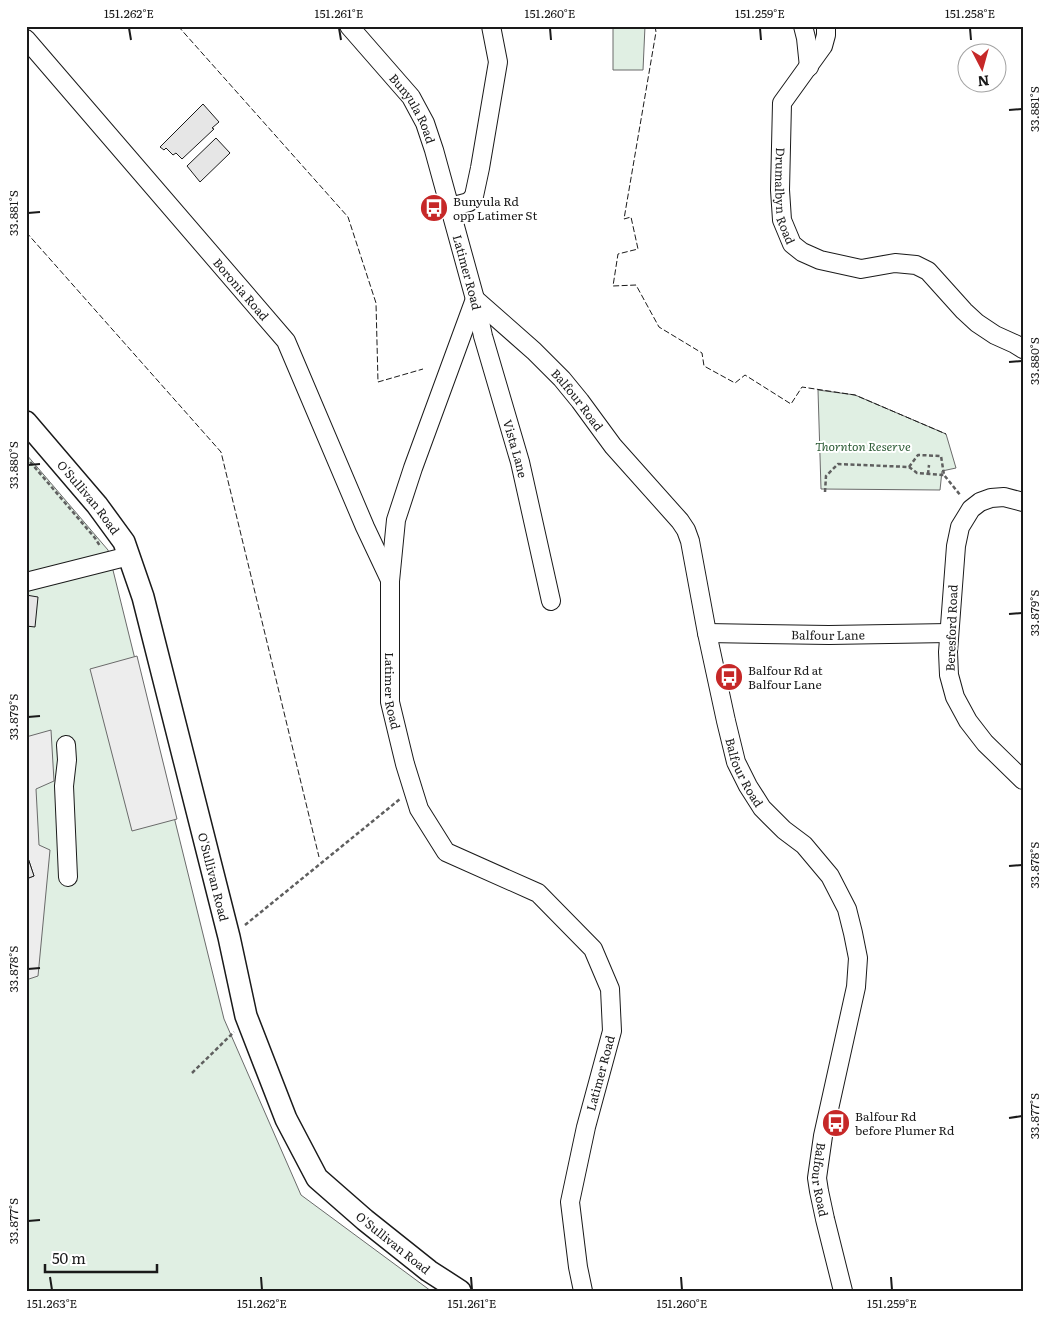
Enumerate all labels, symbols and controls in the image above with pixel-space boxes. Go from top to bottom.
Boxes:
text: 151.262°E [104,4,154,22]
text: 151.261°E [315,4,364,22]
text: 151.260°E [525,4,576,22]
text: 151.259°E [735,4,785,22]
text: 151.258°E [945,4,995,22]
north arrow [956,42,1006,92]
street label: Bunyula Road [385,69,440,146]
text: N [976,71,990,93]
text: 33.881°S [1025,86,1043,132]
street label: Drumalbyn Road [771,147,800,247]
text: 33.881°S [4,190,22,236]
place label: Bunyula Rd opp Latimer St [453,192,537,224]
bus stop icon: Bunyula Rd opp Latimer St [419,193,449,223]
street label: Latimer Road [449,232,486,312]
street label: Boronia Road [209,254,274,325]
text: 33.880°S [1025,337,1043,385]
street label: Balfour Road [547,364,608,435]
street label: Vista Lane [499,417,532,479]
park label: Thornton Reserve [815,437,911,455]
text: 33.880°S [4,441,22,489]
street label: O'Sullivan Road [53,456,125,538]
street label: Beresford Road [940,584,962,672]
text: 33.879°S [1025,590,1043,636]
street label: Balfour Lane [791,625,865,644]
street label: Latimer Road [381,652,405,732]
place label: Balfour Rd at Balfour Lane [748,661,823,693]
bus stop icon: Balfour Rd at Balfour Lane [714,662,744,692]
text: 33.879°S [4,694,22,740]
street label: Balfour Road [721,736,768,811]
street label: O'Sullivan Road [194,831,234,924]
text: 33.878°S [1025,842,1043,888]
text: 33.878°S [4,946,22,992]
street label: Latimer Road [581,1033,619,1113]
text: 33.877°S [1025,1093,1043,1139]
place label: Balfour Rd before Plumer Rd [855,1107,955,1139]
bus stop icon: Balfour Rd before Plumer Rd [821,1108,851,1138]
street label: Balfour Road [808,1141,833,1219]
text: 33.877°S [4,1198,22,1244]
street label: O'Sullivan Road [352,1207,435,1278]
scale bar [45,1242,158,1274]
text: 50 m [52,1246,86,1269]
text: 151.263°E [27,1294,78,1312]
text: 151.262°E [237,1294,287,1312]
text: 151.261°E [448,1294,497,1312]
text: 151.260°E [657,1294,708,1312]
text: 151.259°E [867,1294,917,1312]

